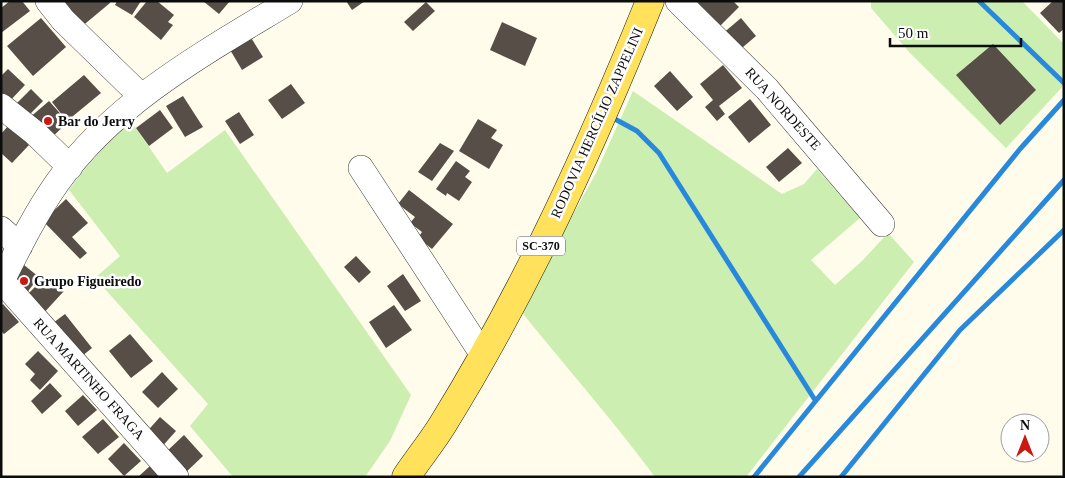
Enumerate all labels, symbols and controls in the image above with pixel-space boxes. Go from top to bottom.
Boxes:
scale bar [890,15,1021,47]
street label: RODOVIA HERCÍLIO ZAPPELINI [547,25,646,221]
text: 50 m [898,25,929,41]
street label: RUA NORDESTE [742,65,824,153]
place label: Bar do Jerry [58,114,135,129]
marker: Bar do Jerry [42,115,54,127]
road number: SC-370 [517,237,565,256]
place label: Grupo Figueiredo [34,274,141,289]
marker: Grupo Figueiredo [18,275,30,287]
street label: RUA MARTINHO FRAGA [31,315,148,443]
north arrow [1000,413,1050,463]
text: N [1020,418,1030,433]

